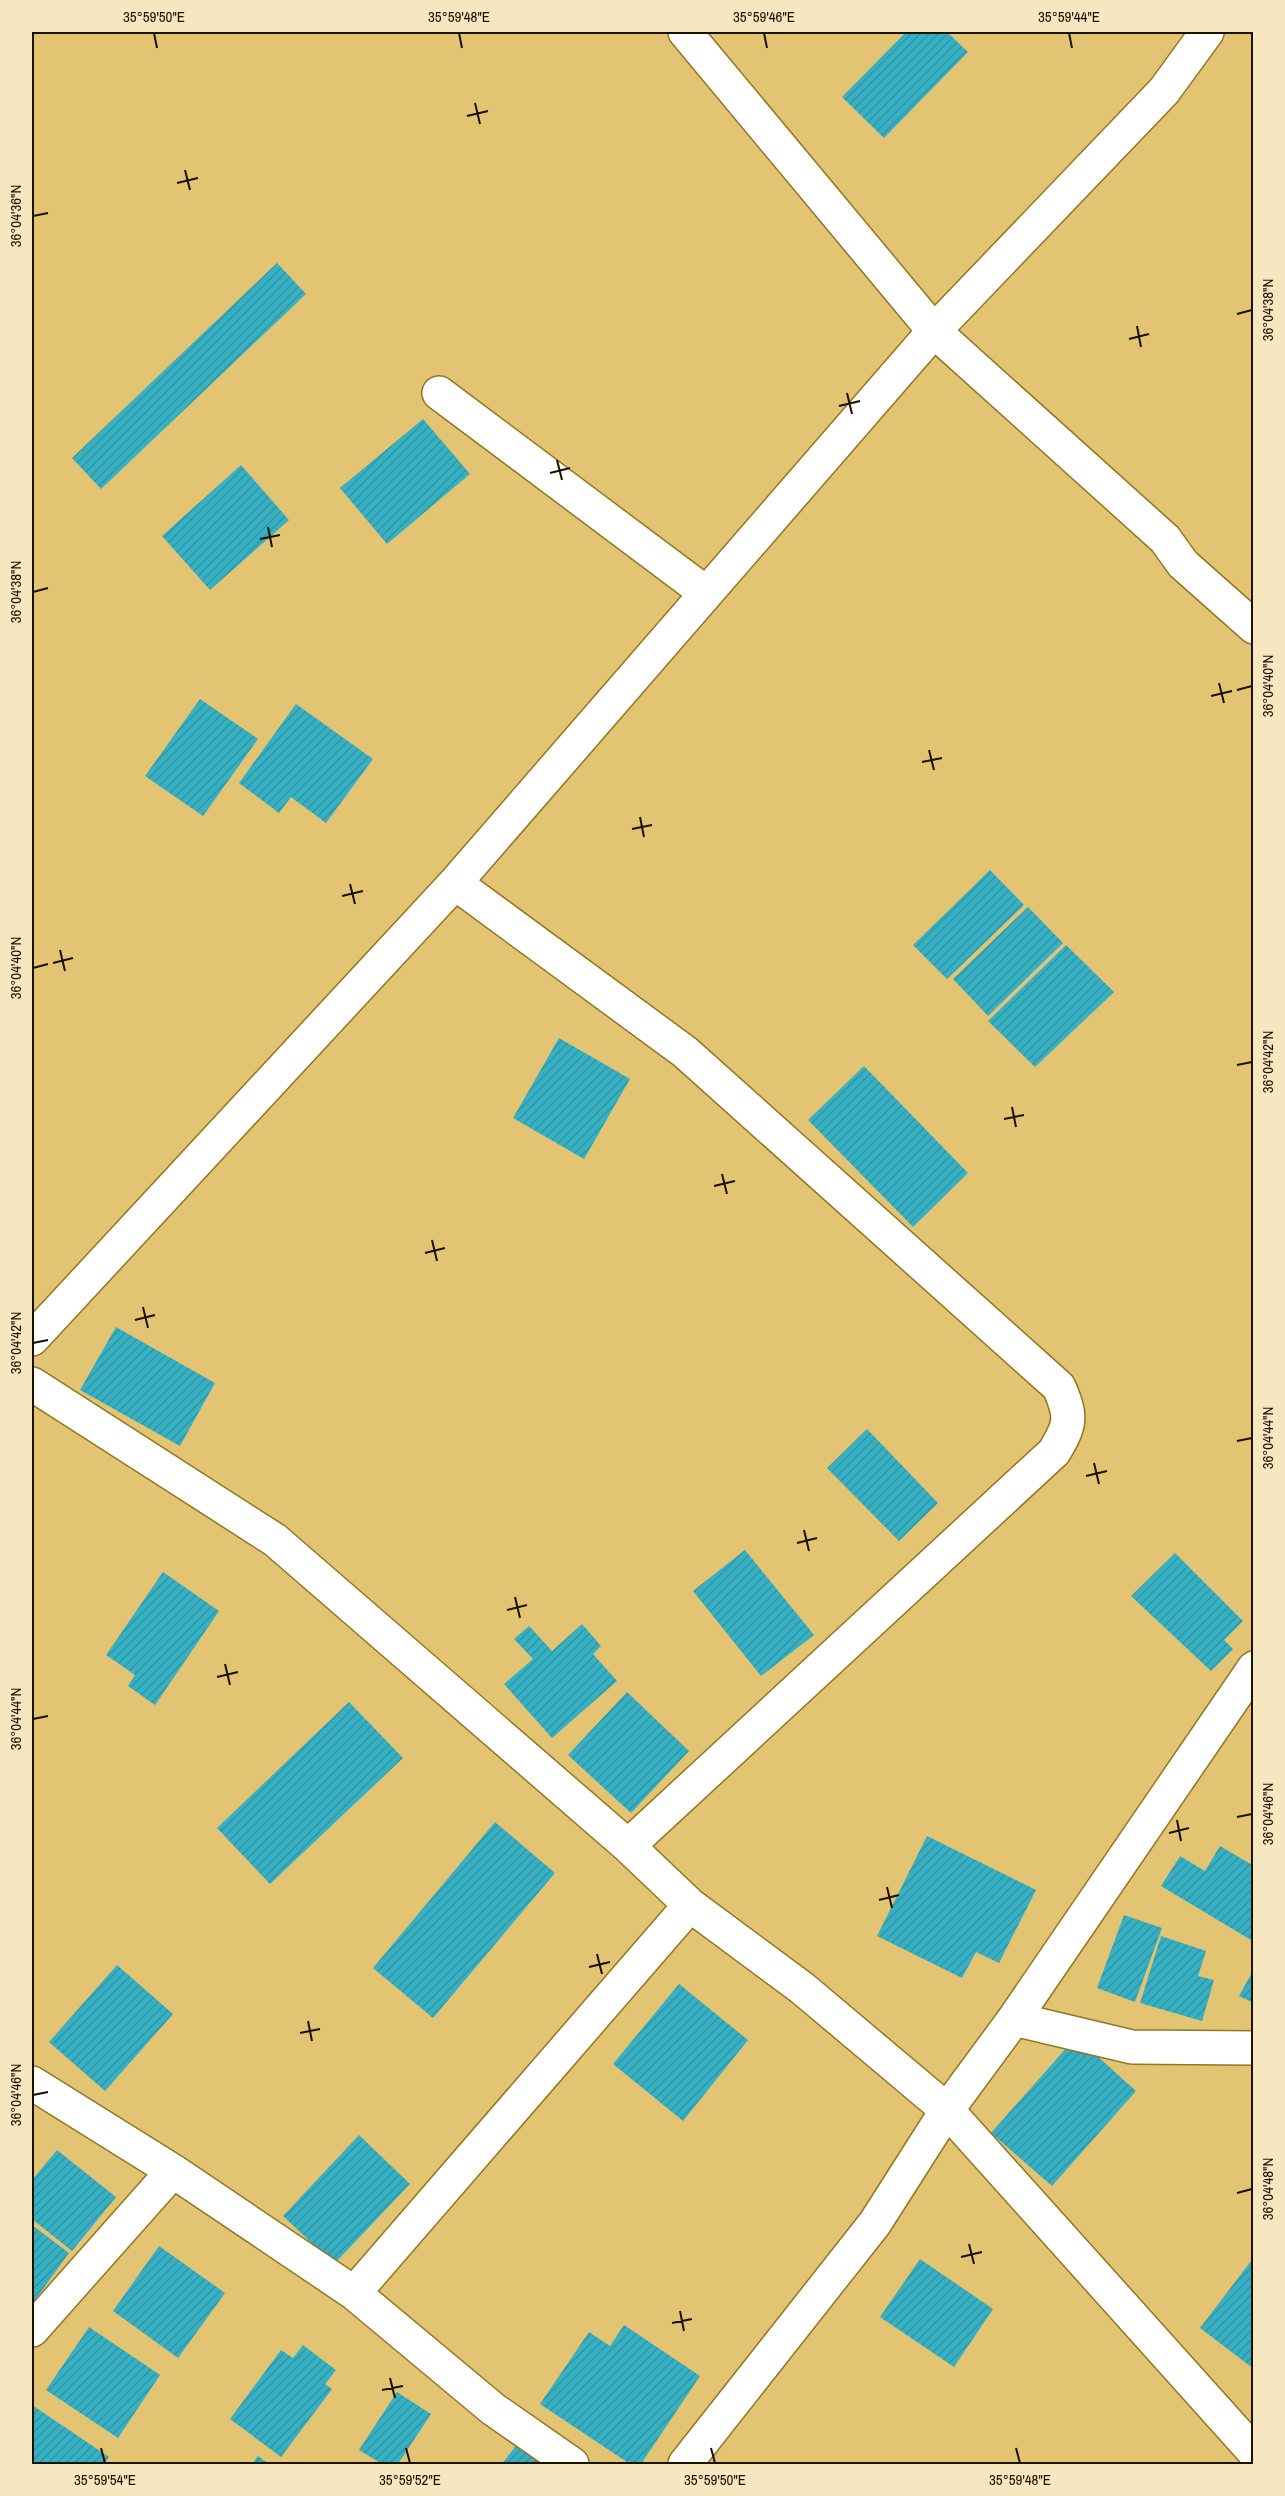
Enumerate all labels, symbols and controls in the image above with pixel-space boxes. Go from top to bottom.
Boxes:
text: 35°59'50"E [123,6,185,27]
text: 35°59'48"E [428,6,490,27]
text: 35°59'46"E [733,6,795,27]
text: 35°59'44"E [1038,6,1100,27]
text: 36°04'36"N [5,185,26,247]
text: 36°04'38"N [1257,279,1278,341]
text: 36°04'38"N [5,561,26,623]
text: 36°04'40"N [1257,655,1278,717]
text: 36°04'40"N [5,937,26,999]
text: 36°04'42"N [1257,1031,1278,1093]
text: 36°04'42"N [5,1312,26,1374]
text: 36°04'44"N [1257,1407,1278,1469]
text: 36°04'44"N [5,1688,26,1750]
text: 36°04'46"N [1257,1783,1278,1845]
text: 36°04'46"N [5,2064,26,2126]
text: 36°04'48"N [1257,2158,1278,2220]
text: 35°59'54"E [74,2469,136,2490]
text: 35°59'52"E [379,2469,441,2490]
text: 35°59'50"E [684,2469,746,2490]
text: 35°59'48"E [989,2469,1051,2490]

